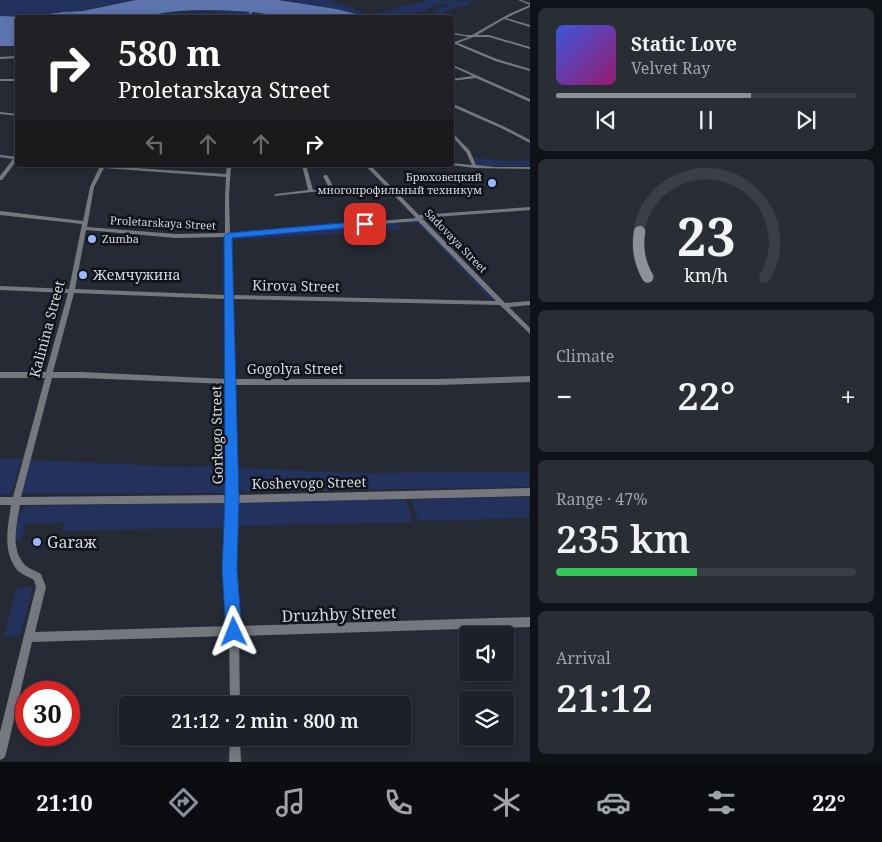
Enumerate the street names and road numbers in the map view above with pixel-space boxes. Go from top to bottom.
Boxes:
street label: Sadovaya Street [422,205,491,276]
street label: Proletarskaya Street [110,212,216,233]
street label: Kirova Street [252,275,340,296]
street label: Kalinina Street [24,278,69,379]
street label: Gogolya Street [247,359,343,378]
street label: Gorkogo Street [206,385,227,485]
street label: Koshevogo Street [251,472,367,493]
street label: Druzhby Street [281,601,397,627]

